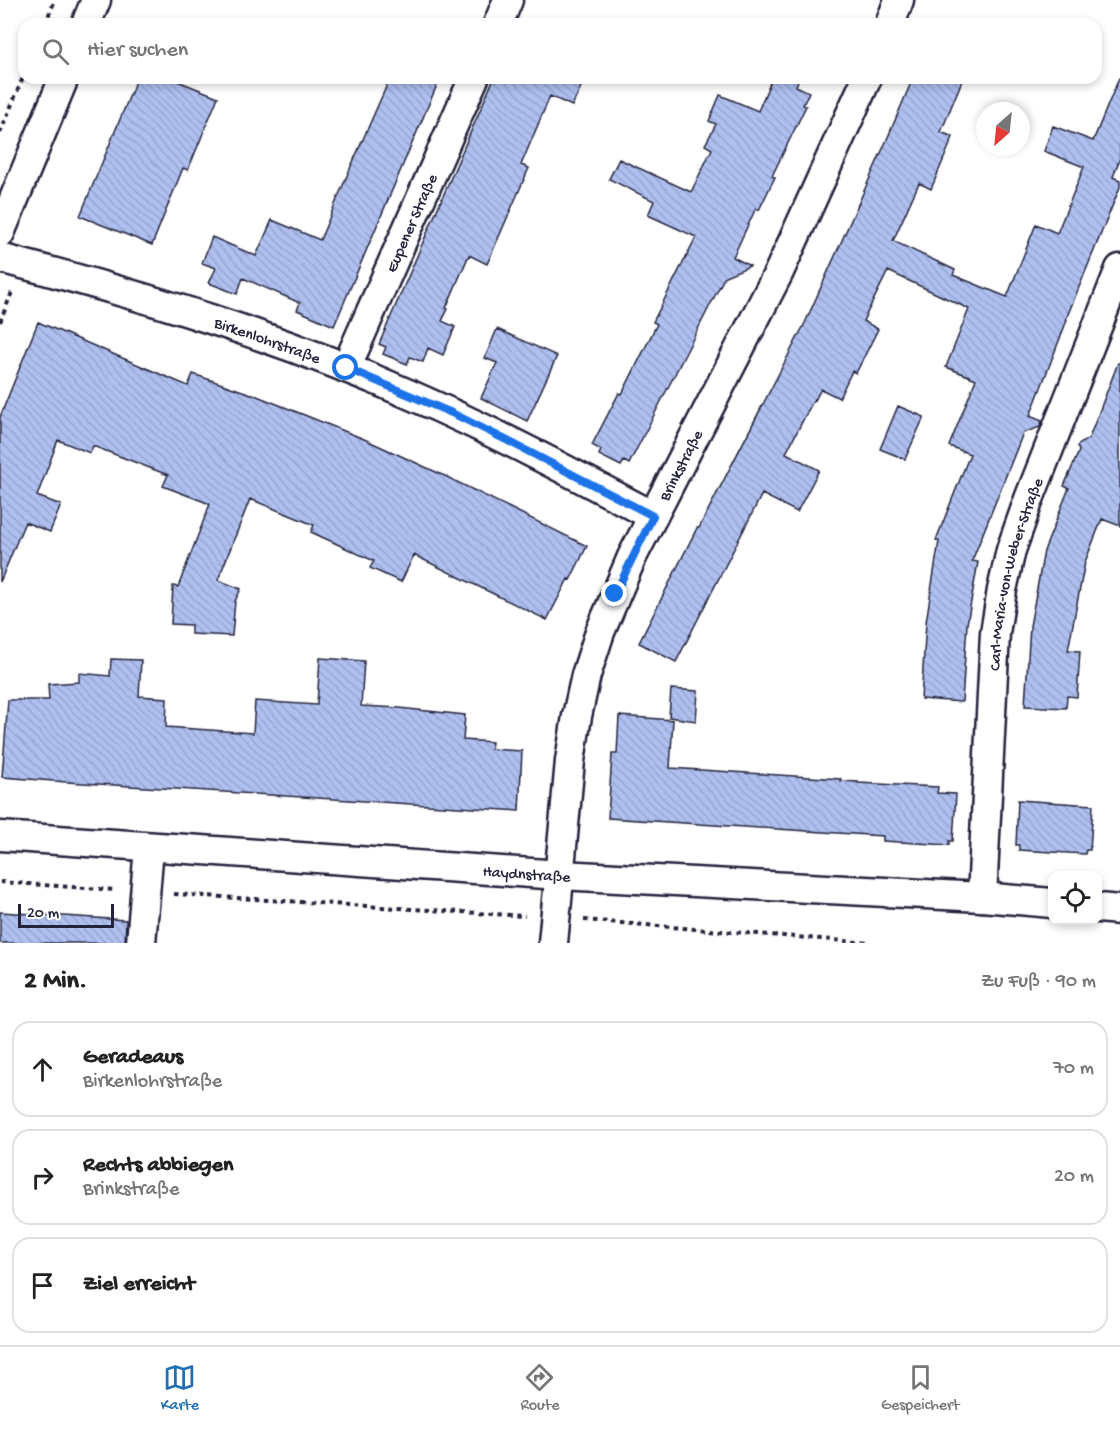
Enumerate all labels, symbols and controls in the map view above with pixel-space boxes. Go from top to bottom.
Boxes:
search box [18,18,1102,84]
icon: search [39,35,72,68]
text: Hier suchen [87,38,188,64]
north arrow [976,102,1030,156]
street label: Eupener Straße [383,171,444,276]
street label: Birkenlohrstraße [210,315,323,370]
route start [332,354,358,380]
street label: Brinkstraße [656,427,709,506]
street label: Carl-Maria-von-Weber-Straße [987,475,1050,671]
route end [601,580,627,606]
street label: Haydnstraße [482,864,572,889]
map controls [1048,871,1102,925]
button: locate [1048,871,1102,925]
scale bar [18,901,114,928]
text: 20 m [27,905,59,924]
text: 2 Min. [24,967,87,998]
text: Zu Fuß · 90 m [981,971,1096,994]
text: Geradeaus [83,1045,183,1071]
icon: ahead [26,1053,59,1086]
text: 70 m [1053,1058,1094,1081]
text: Birkenlohrstraße [83,1071,222,1094]
text: Rechts abbiegen [83,1153,233,1179]
icon: right [26,1161,59,1194]
text: 20 m [1054,1166,1094,1189]
text: Brinkstraße [83,1179,179,1202]
icon: arrive [26,1269,59,1302]
text: Ziel erreicht [83,1272,195,1298]
tab: Karte [161,1361,199,1416]
tab: Route [520,1361,559,1416]
tab: Gespeichert [881,1361,959,1416]

